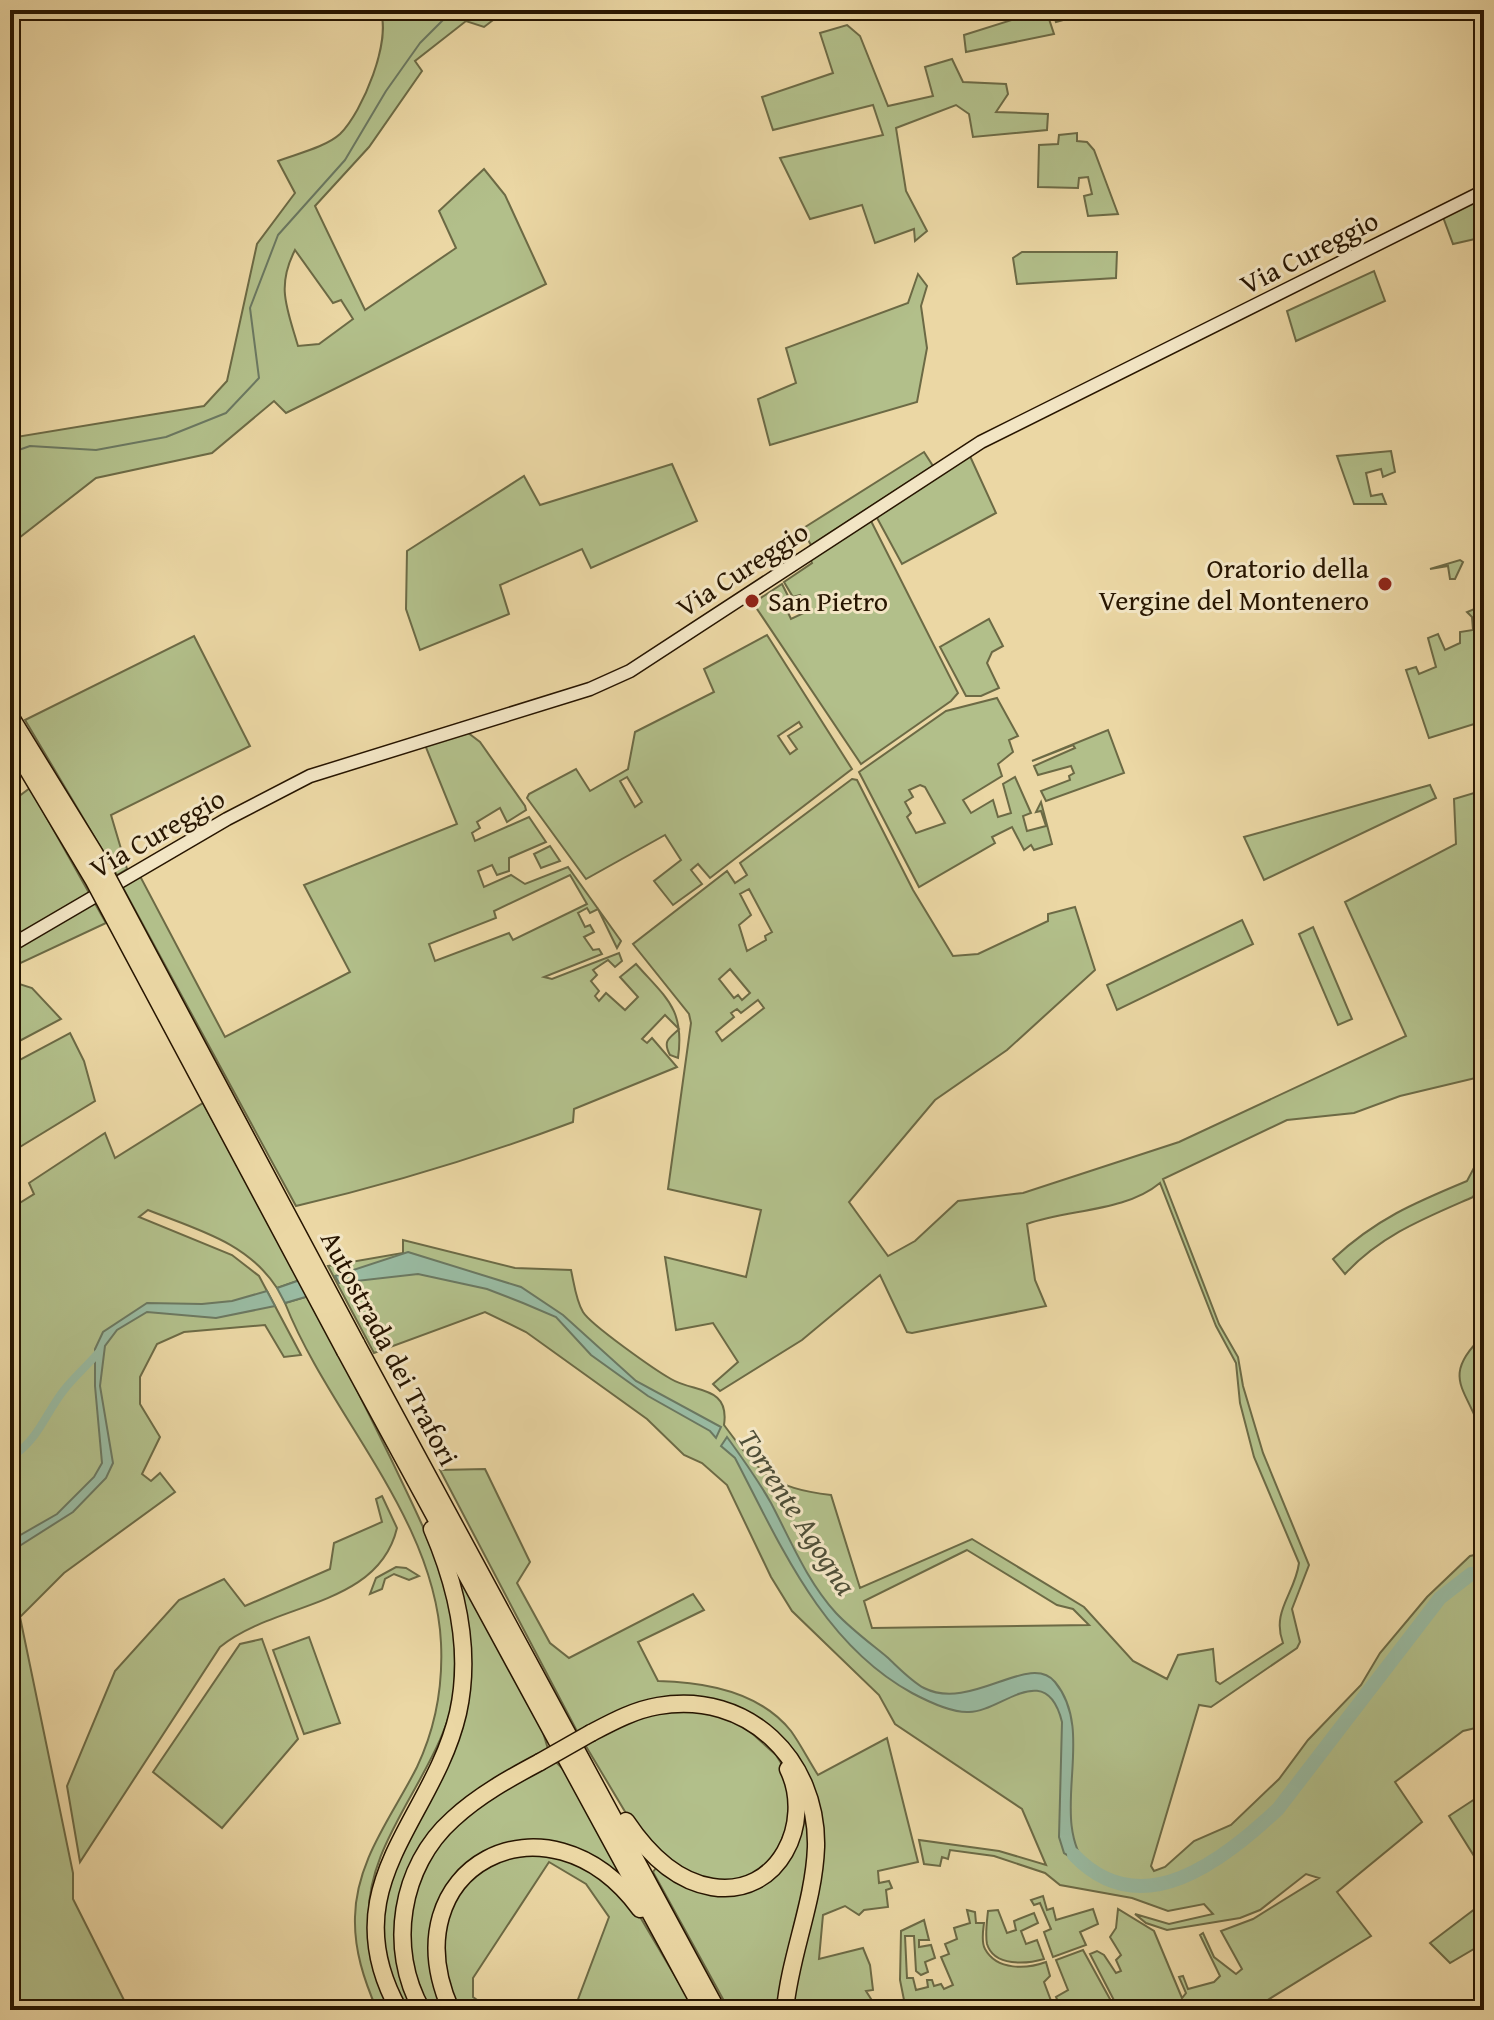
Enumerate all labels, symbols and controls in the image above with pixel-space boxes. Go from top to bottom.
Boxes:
street label: Via Cureggio [1233,199,1385,304]
street label: Via Cureggio [668,510,816,627]
place label: Oratorio della Vergine del Montenero [1098,547,1370,620]
marker: Oratorio della Vergine del Montenero [1376,575,1394,593]
place label: San Pietro [768,580,888,621]
marker: San Pietro [743,592,761,610]
street label: Via Cureggio [81,777,232,888]
street label: Autostrada dei Trafori [311,1223,470,1473]
water label: Torrente Agogna [728,1420,868,1603]

